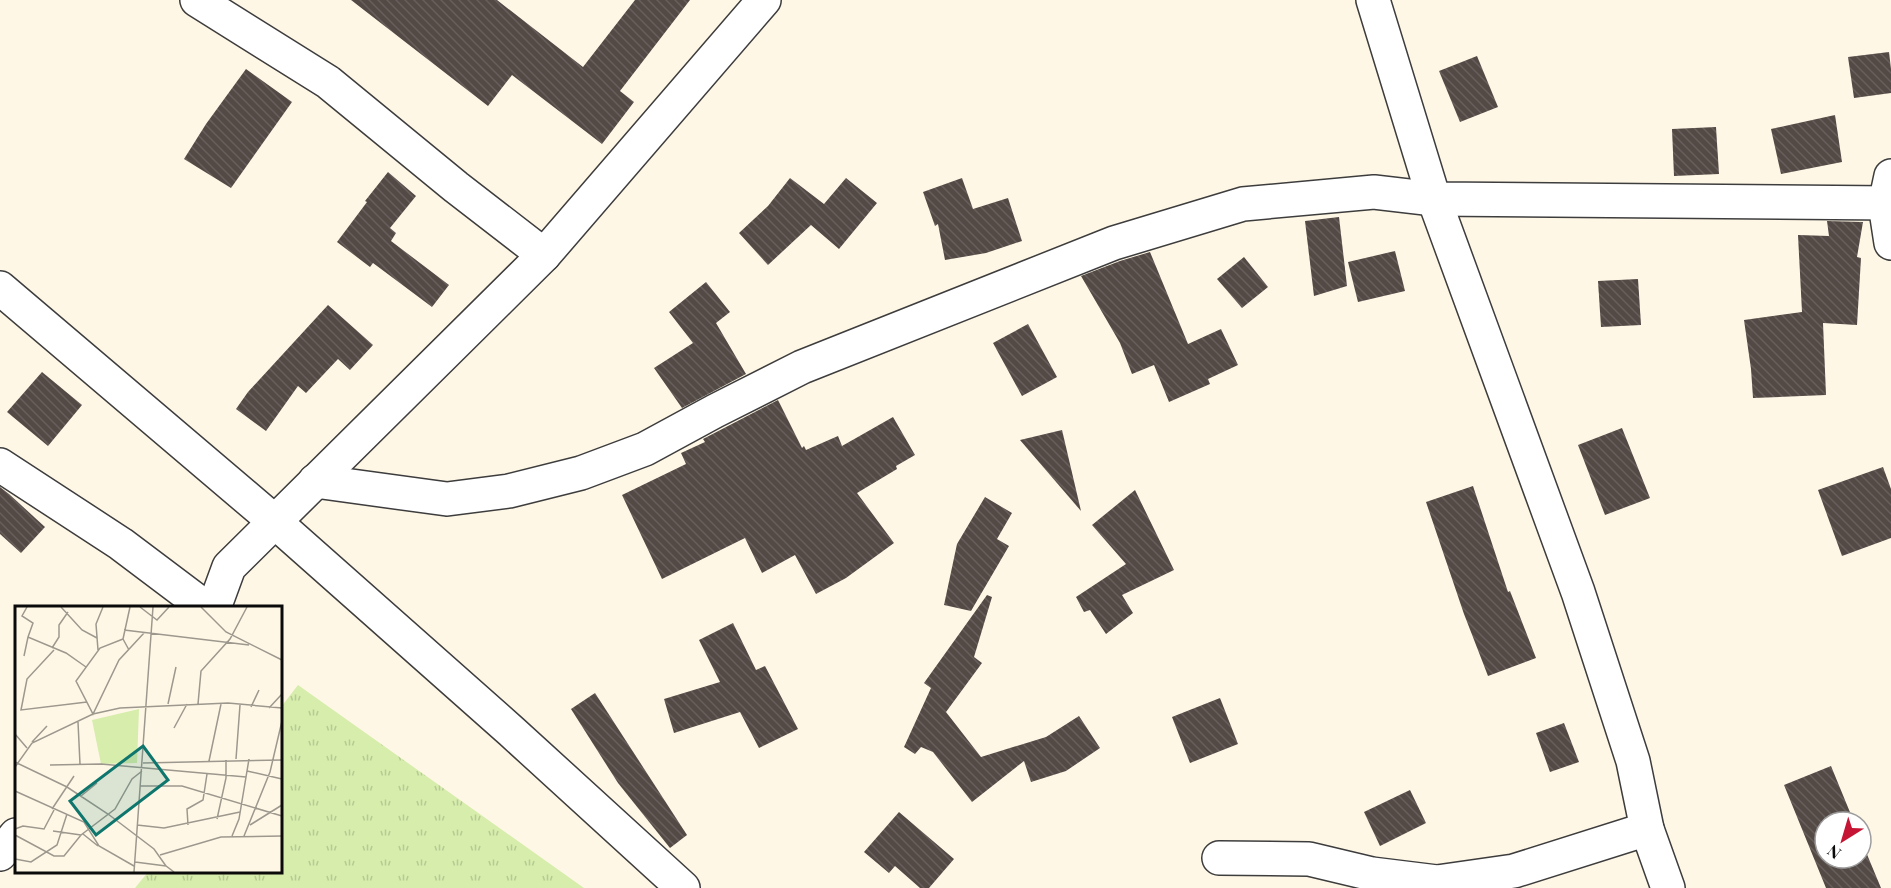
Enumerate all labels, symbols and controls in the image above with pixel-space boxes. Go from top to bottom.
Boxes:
inset map [15,606,282,873]
north arrow [1813,810,1873,870]
text: N [1822,840,1845,864]

